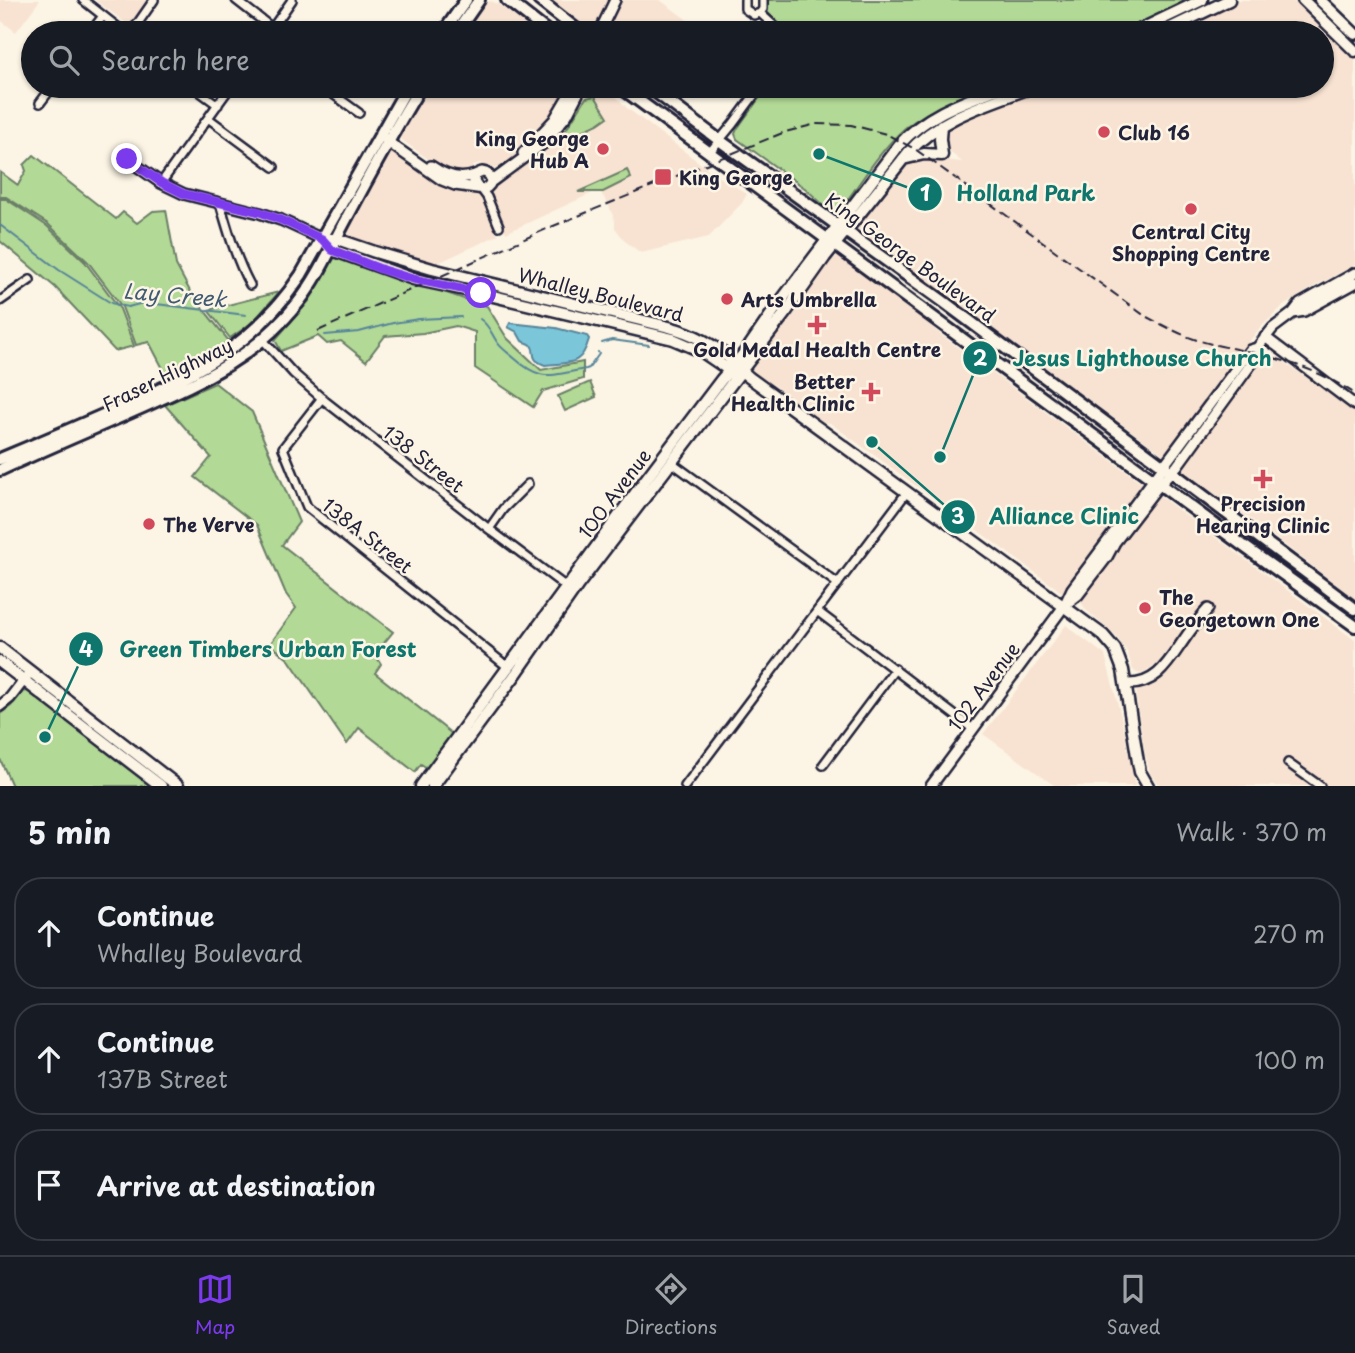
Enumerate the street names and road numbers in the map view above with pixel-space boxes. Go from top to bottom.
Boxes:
street label: King George Boulevard [820,185,1002,329]
street label: Whalley Boulevard [515,260,687,328]
street label: Fraser Highway [97,330,237,418]
street label: 138 Street [377,417,471,499]
street label: 100 Avenue [571,442,657,544]
street label: 138A Street [317,491,419,579]
street label: 102 Avenue [940,636,1026,736]

